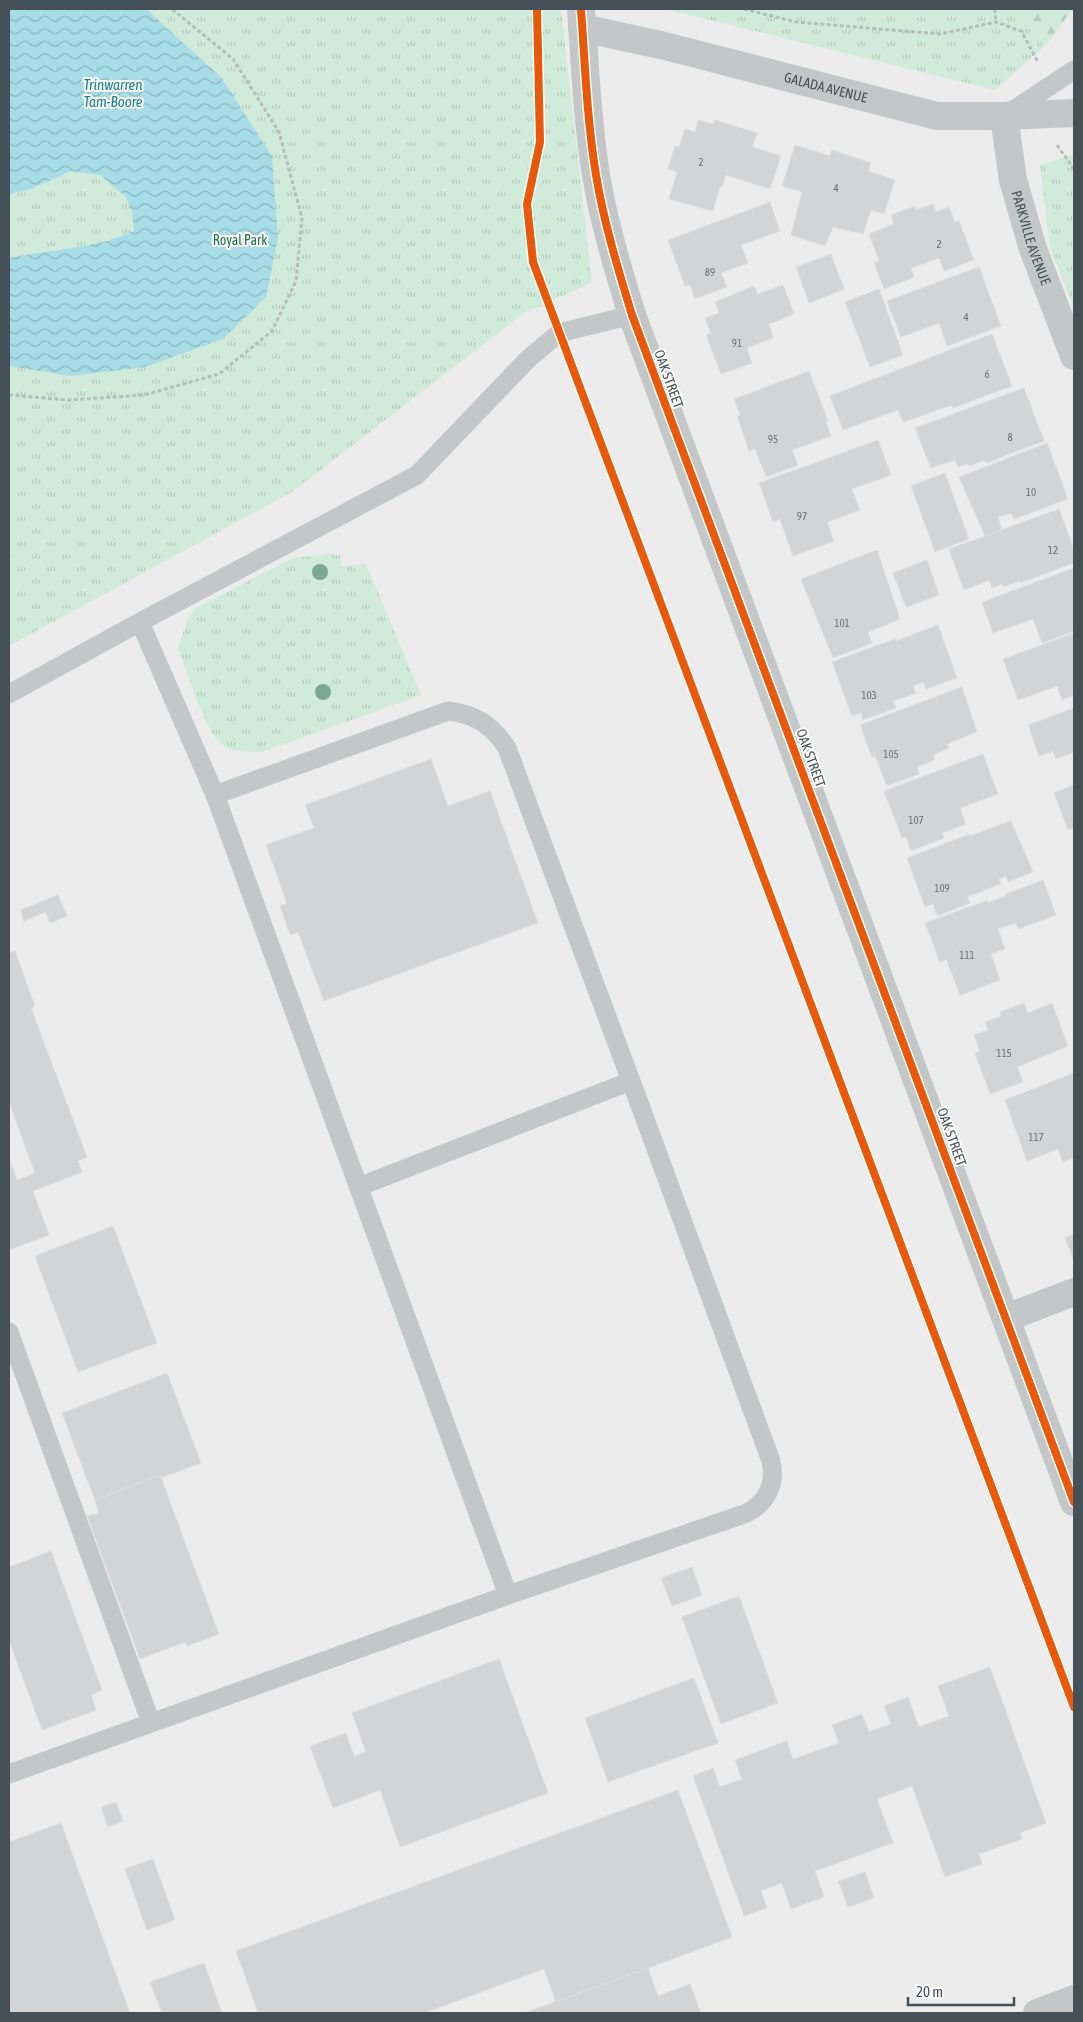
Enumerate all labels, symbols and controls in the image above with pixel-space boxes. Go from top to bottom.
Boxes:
street label: GALADA AVENUE [783,69,869,106]
water label: Trinwarren Tam-Boore [83,76,143,110]
house number: 2 [698,156,704,168]
house number: 4 [833,182,839,194]
street label: PARKVILLE AVENUE [1008,189,1054,287]
park label: Royal Park [213,232,267,248]
house number: 2 [936,238,942,250]
house number: 89 [705,266,715,278]
house number: 4 [963,311,969,323]
house number: 91 [732,337,742,349]
street label: OAK STREET [651,348,687,410]
house number: 6 [984,368,990,380]
house number: 8 [1007,431,1013,443]
house number: 95 [768,433,778,445]
house number: 10 [1026,486,1036,498]
house number: 97 [797,510,807,522]
house number: 12 [1048,544,1058,556]
house number: 101 [834,617,850,629]
house number: 103 [861,689,877,701]
street label: OAK STREET [793,727,829,789]
house number: 105 [883,748,899,760]
house number: 107 [908,814,924,826]
house number: 109 [934,882,950,894]
house number: 111 [959,949,975,961]
house number: 115 [996,1047,1012,1059]
street label: OAK STREET [934,1106,970,1168]
house number: 117 [1028,1131,1044,1143]
scale bar [908,1974,1014,2006]
text: 20 m [916,1983,943,2000]

